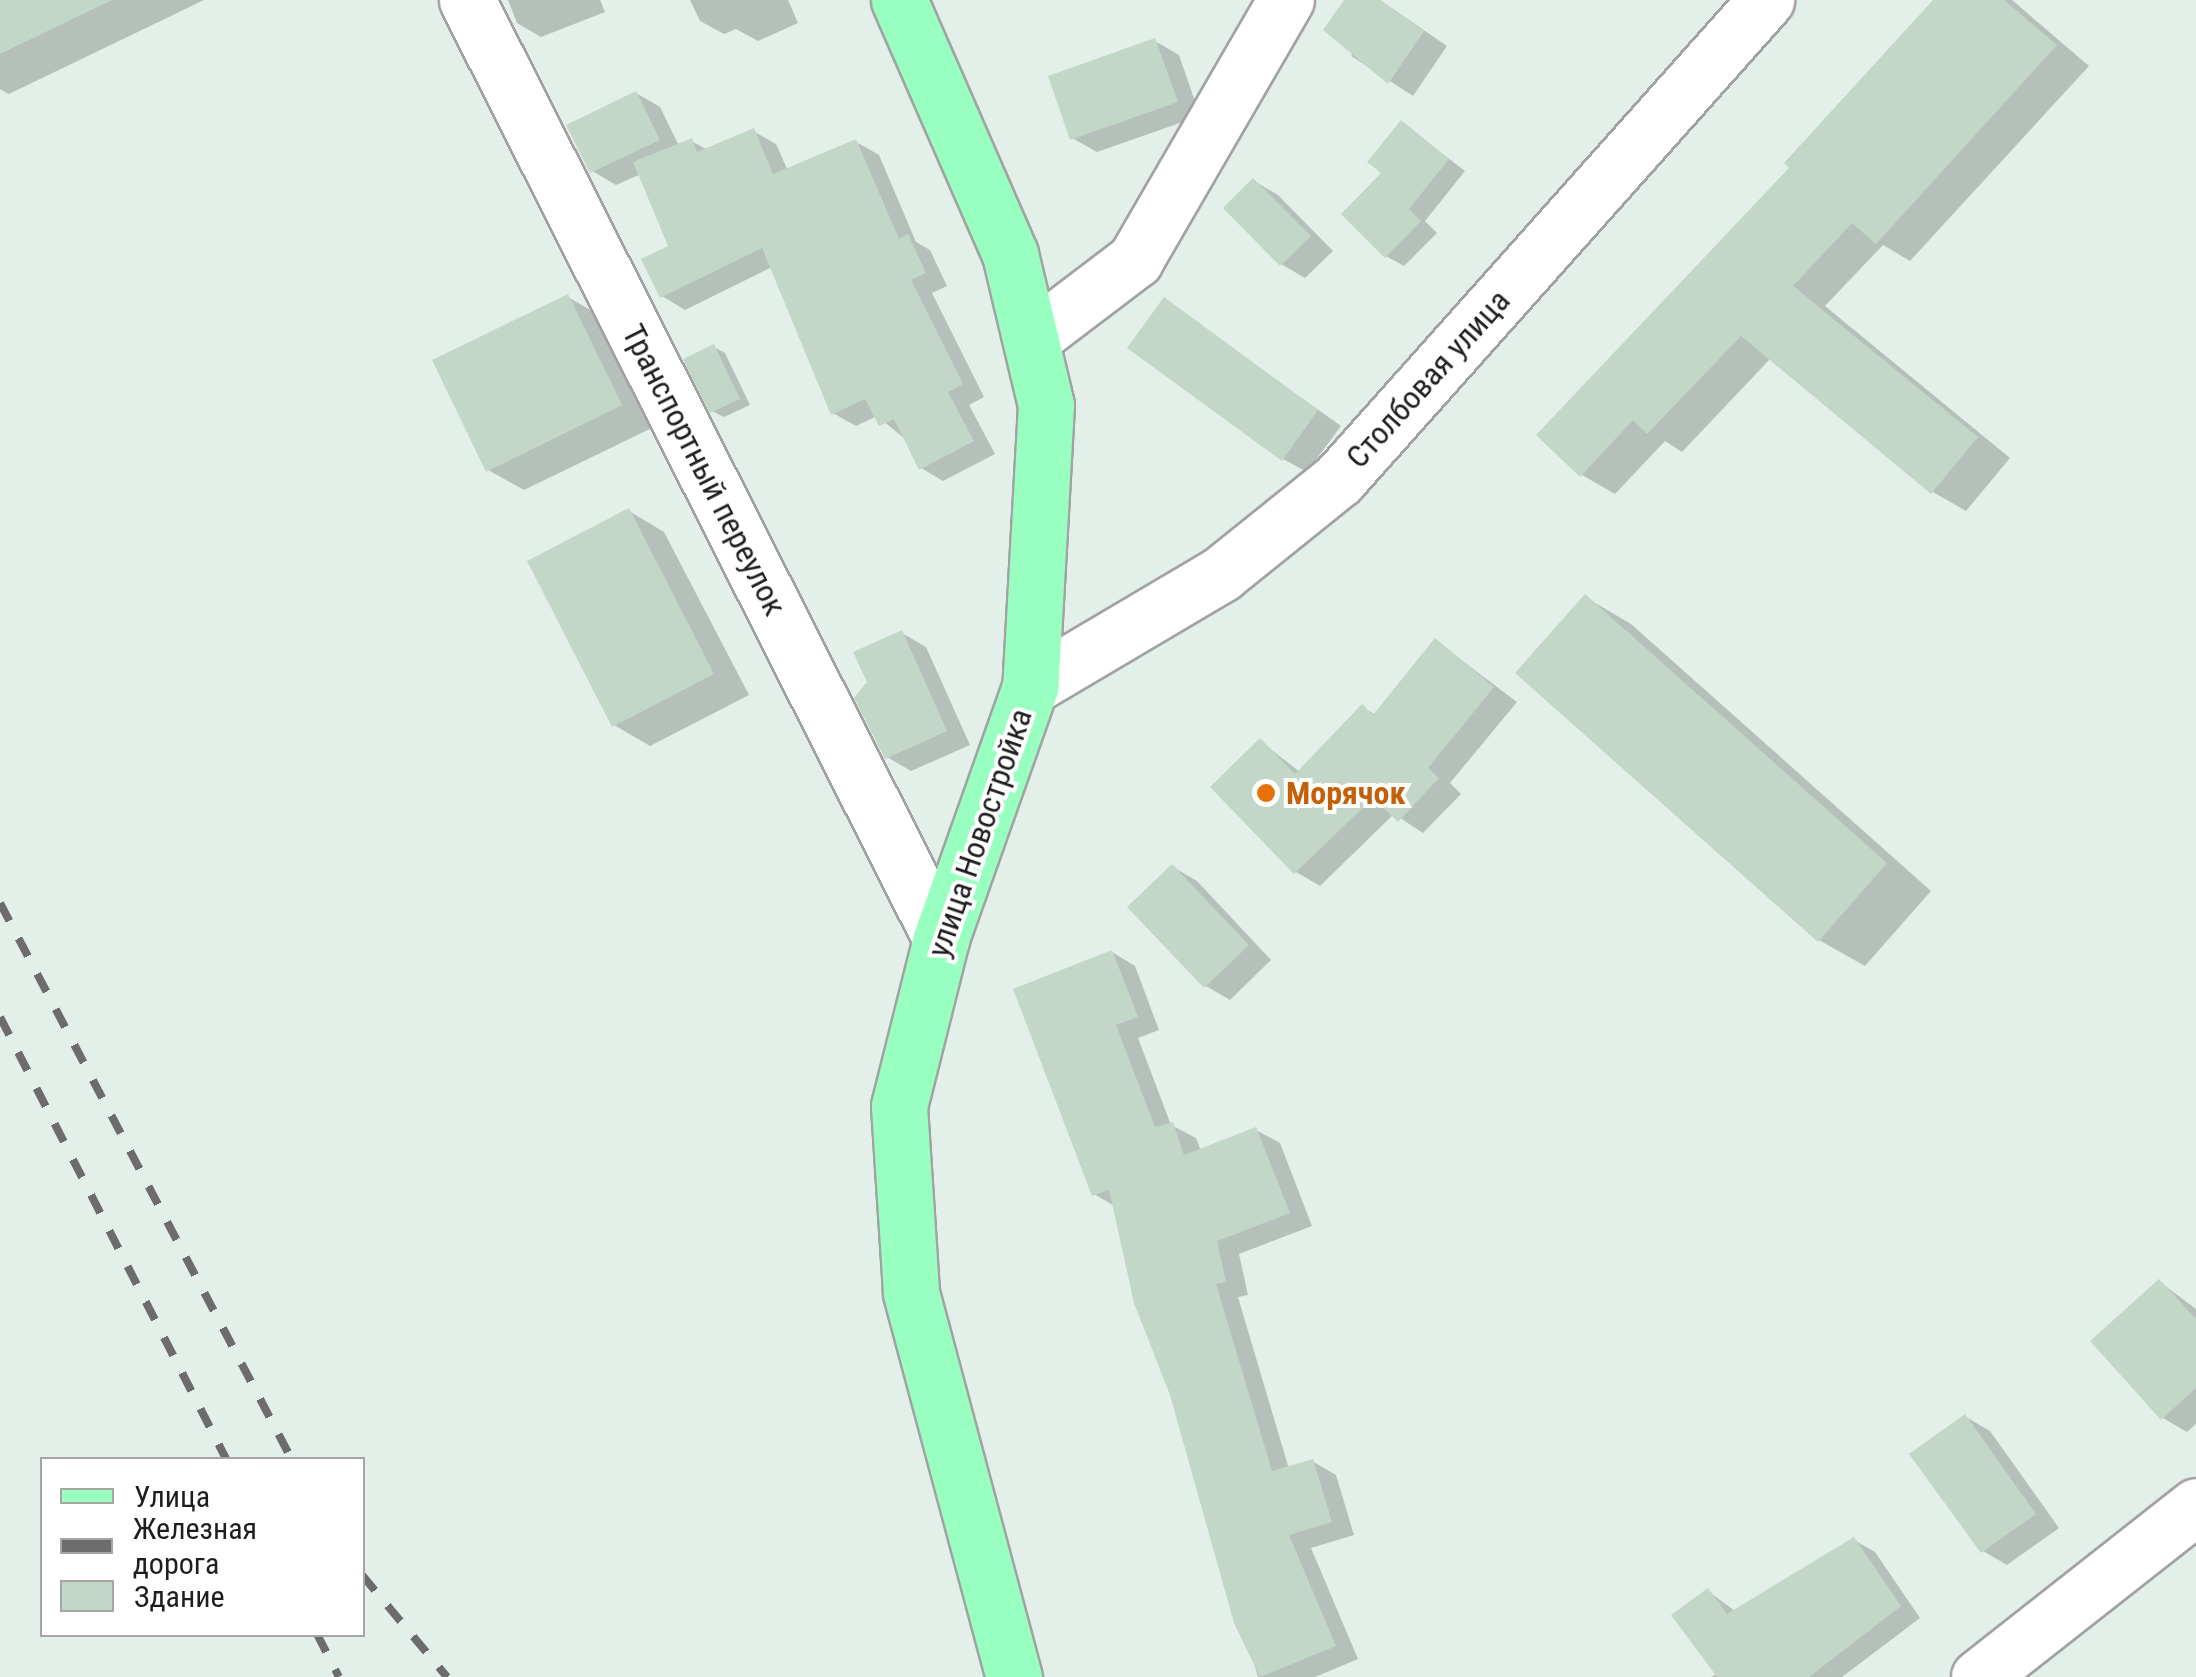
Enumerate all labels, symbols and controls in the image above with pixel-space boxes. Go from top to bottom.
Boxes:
street label: Столбовая улица [1338,282,1518,476]
street label: Транспортный переулок [614,318,794,622]
street label: улица Новостройка [920,704,1040,962]
place label: Морячок [1286,774,1406,812]
marker: Морячок [1255,782,1277,804]
legend [40,1457,365,1637]
text: Улица [134,1479,210,1514]
text: Железная дорога [133,1511,257,1581]
text: Здание [134,1579,225,1614]

